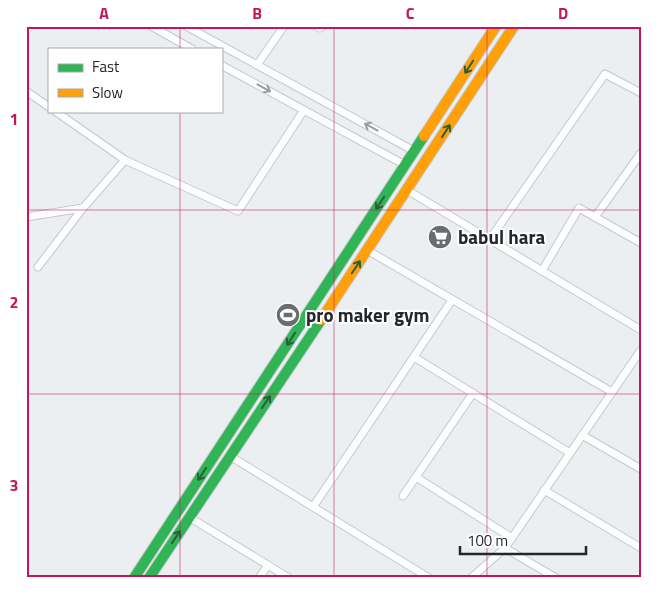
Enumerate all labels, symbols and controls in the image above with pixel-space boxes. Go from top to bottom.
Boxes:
text: A [99,1,109,25]
text: B [252,1,262,25]
text: C [406,1,415,25]
text: D [558,1,568,25]
legend [48,48,222,112]
text: Fast [92,55,120,78]
one-way arrow [464,60,475,74]
text: Slow [92,81,123,104]
one-way arrow [256,84,271,93]
text: 1 [10,107,18,131]
one-way arrow [365,122,379,132]
one-way arrow [441,125,451,139]
one-way arrow [375,195,385,209]
place label: babul hara [458,222,545,251]
supermarket icon: babul hara [427,224,453,250]
one-way arrow [352,260,362,274]
text: 2 [10,290,18,314]
place label: pro maker gym [306,300,429,329]
sports icon: pro maker gym [275,302,301,328]
one-way arrow [286,331,296,345]
one-way arrow [261,395,271,409]
one-way arrow [196,467,206,481]
text: 3 [10,473,18,497]
scale bar [460,524,586,556]
text: 100 m [467,529,508,552]
one-way arrow [171,530,181,544]

